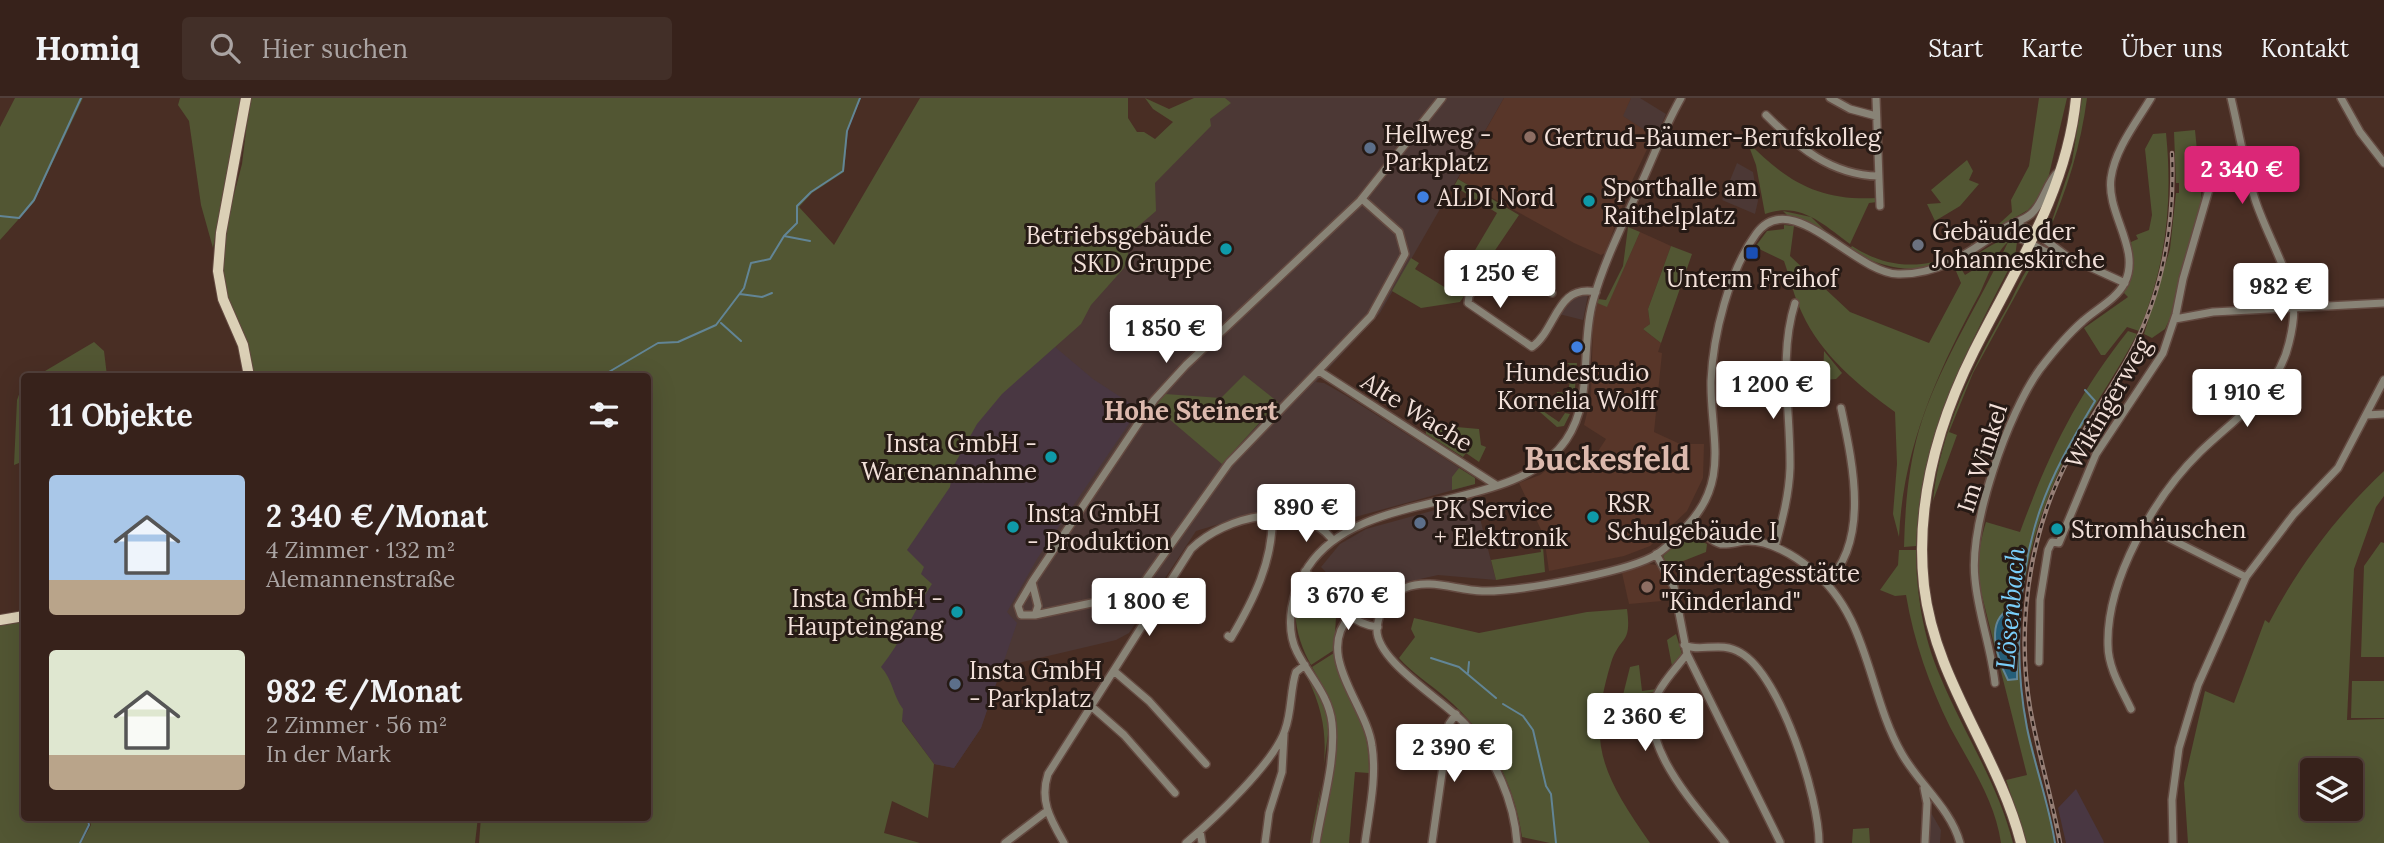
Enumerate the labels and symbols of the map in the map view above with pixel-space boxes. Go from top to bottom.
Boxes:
place label: Hellweg - Parkplatz [1384,119,1491,178]
place label: Gertrud-Bäumer-Berufskolleg [1544,122,1882,153]
marker: Gertrud-Bäumer-Berufskolleg [1522,129,1538,145]
marker: Hellweg - Parkplatz [1362,140,1378,156]
pin: 2 340 € [2177,146,2307,206]
place label: Sporthalle am Raithelplatz [1603,172,1758,231]
place label: ALDI Nord [1436,182,1555,213]
marker: ALDI Nord [1415,189,1431,205]
marker: Sporthalle am Raithelplatz [1581,193,1597,209]
place label: Gebäude der Johanneskirche [1931,216,2105,275]
place label: Betriebsgebäude SKD Gruppe [1026,220,1212,279]
marker: Gebäude der Johanneskirche [1910,237,1926,253]
marker: Betriebsgebäude SKD Gruppe [1218,241,1234,257]
marker: Unterm Freihof [1744,245,1760,261]
pin: 1 250 € [1435,250,1565,310]
place label: Unterm Freihof [1666,263,1840,294]
pin: 982 € [2232,264,2330,323]
pin: 1 850 € [1101,306,1231,365]
street label: Wikingerweg [2058,331,2158,474]
marker: Hundestudio Kornelia Wolff [1569,339,1585,355]
place label: Hundestudio Kornelia Wolff [1497,357,1659,416]
pin: 1 200 € [1708,362,1838,421]
street label: Alte Wache [1355,365,1478,458]
pin: 1 910 € [2182,370,2312,429]
district label: Hohe Steinert [1104,394,1279,427]
street label: Im Winkel [1950,400,2014,516]
place label: Insta GmbH - Warenannahme [861,428,1037,487]
district label: Buckesfeld [1524,438,1690,479]
marker: Insta GmbH - Warenannahme [1043,449,1059,465]
pin: 890 € [1257,484,1355,544]
place label: RSR Schulgebäude I [1607,488,1777,547]
place label: PK Service + Elektronik [1434,494,1568,553]
place label: Insta GmbH - Produktion [1027,498,1170,557]
marker: RSR Schulgebäude I [1585,509,1601,525]
place label: Stromhäuschen [2071,514,2246,545]
marker: PK Service + Elektronik [1412,515,1428,531]
marker: Insta GmbH - Produktion [1005,519,1021,535]
marker: Stromhäuschen [2049,521,2065,537]
water label: Lösenbach [1988,545,2032,671]
place label: Kindertagesstätte "Kinderland" [1661,558,1860,617]
pin: 3 670 € [1283,573,1413,632]
pin: 1 800 € [1084,578,1214,638]
marker: Kindertagesstätte "Kinderland" [1639,579,1655,595]
place label: Insta GmbH - Haupteingang [786,583,944,642]
marker: Insta GmbH - Haupteingang [949,604,965,620]
place label: Insta GmbH - Parkplatz [969,655,1102,714]
marker: Insta GmbH - Parkplatz [947,676,963,692]
pin: 2 360 € [1580,694,1710,753]
pin: 2 390 € [1389,724,1519,784]

